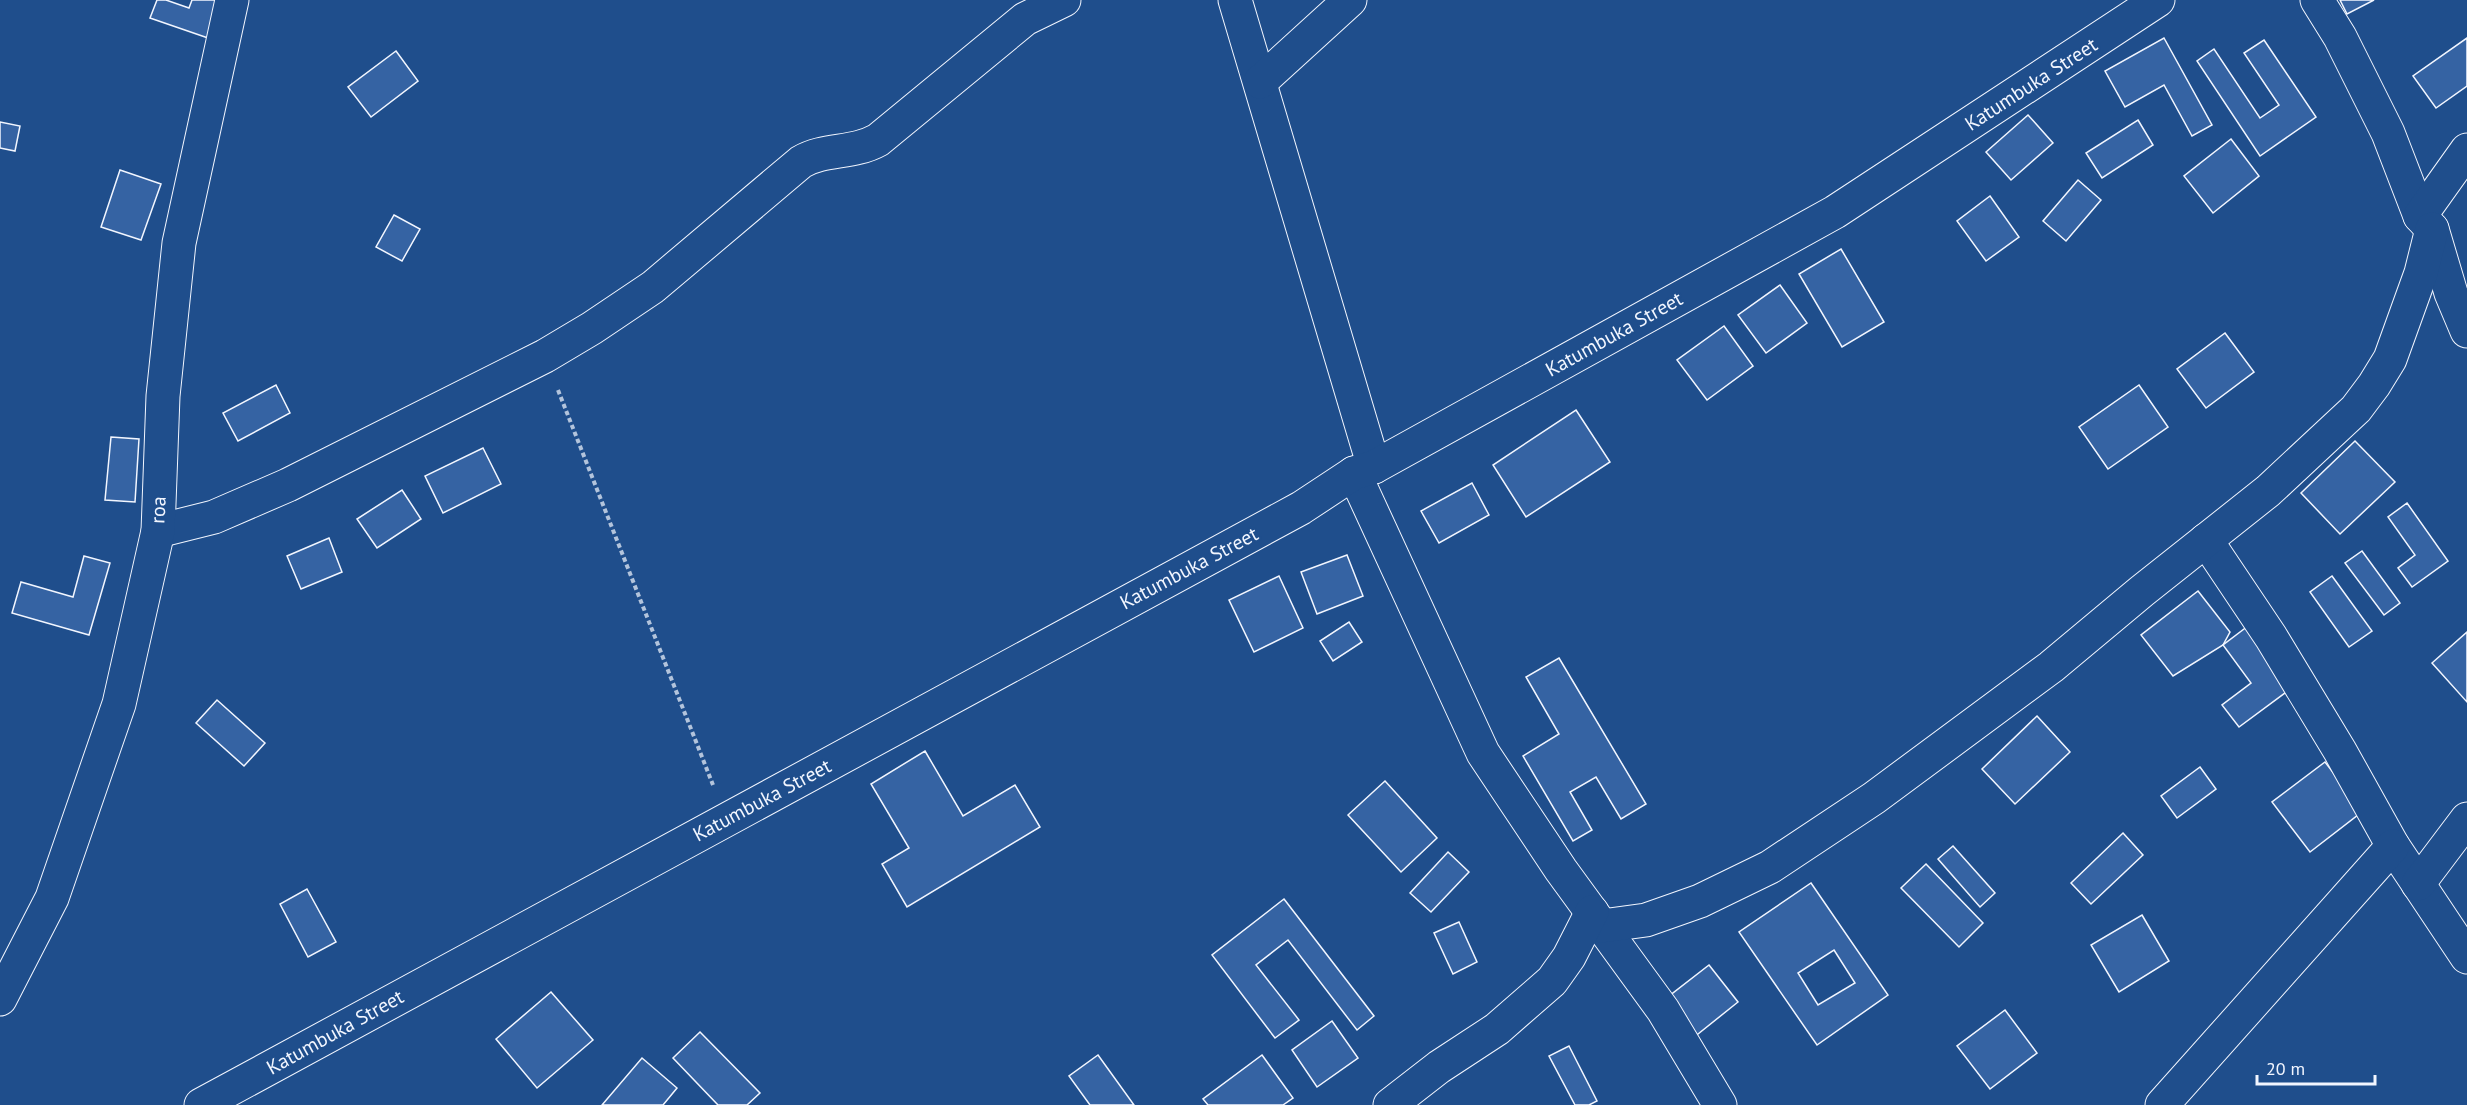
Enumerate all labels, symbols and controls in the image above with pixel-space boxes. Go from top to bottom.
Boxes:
street label: Katumbuka Street [1960,31,2102,137]
street label: Katumbuka Street [1541,285,1687,382]
street label: roa [144,496,172,524]
street label: Katumbuka Street [1115,521,1263,615]
street label: Katumbuka Street [688,753,836,847]
street label: Katumbuka Street [262,983,408,1080]
scale bar [2257,1048,2376,1086]
text: 20 m [2266,1057,2305,1080]

